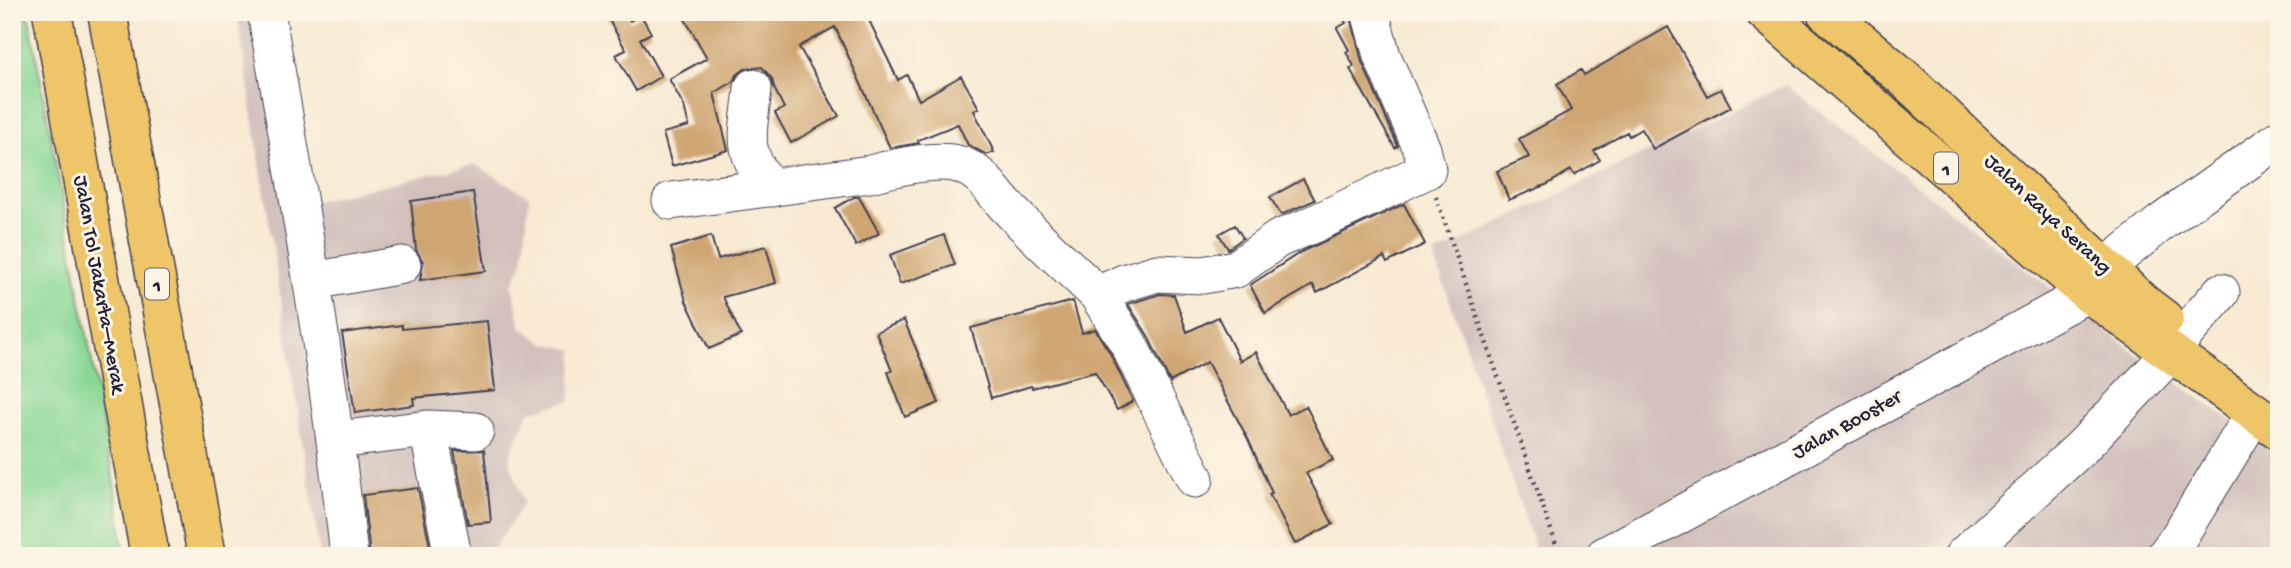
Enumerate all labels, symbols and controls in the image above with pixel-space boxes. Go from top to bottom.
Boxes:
street label: Jalan Raya Serang [1978,150,2116,281]
road number: 1 [1934,152,1958,184]
street label: Jalan Tol Jakarta–Merak [66,174,129,398]
road number: 1 [145,268,169,300]
street label: Jalan Booster [1789,385,1908,466]

